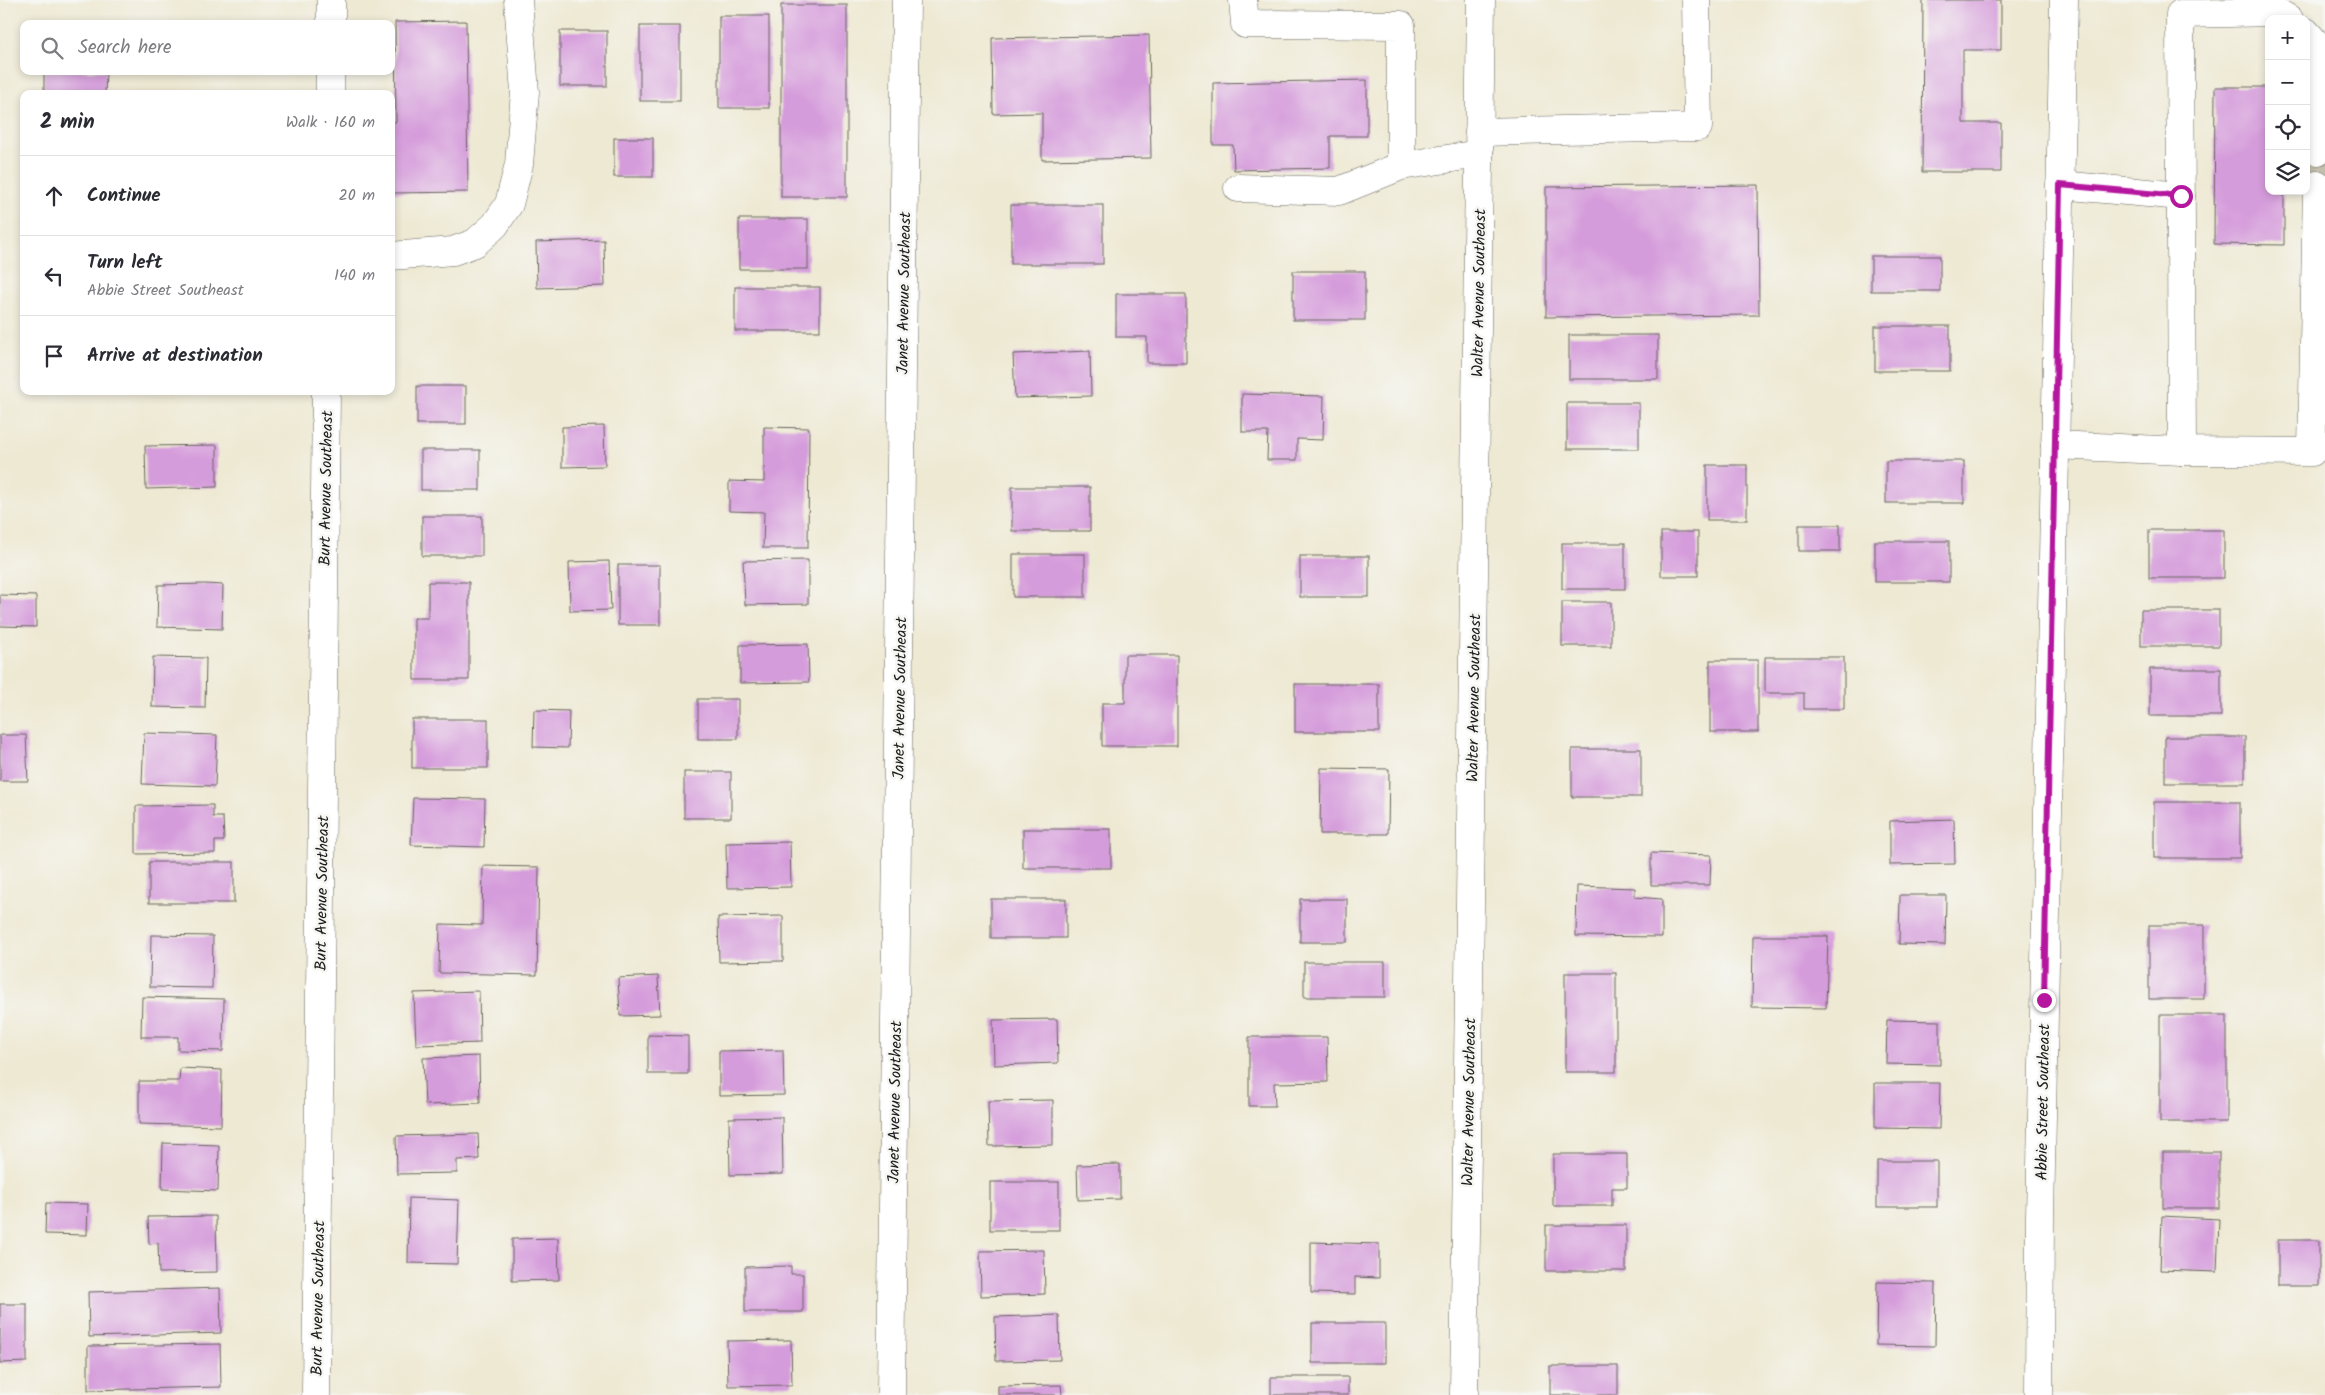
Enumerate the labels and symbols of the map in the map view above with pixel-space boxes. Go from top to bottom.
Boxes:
route start [2170,185,2193,208]
street label: Walter Avenue Southeast [1466,208,1493,377]
street label: Janet Avenue Southeast [891,211,918,375]
street label: Burt Avenue Southeast [313,409,340,566]
street label: Walter Avenue Southeast [1461,613,1488,782]
street label: Janet Avenue Southeast [887,616,914,780]
street label: Burt Avenue Southeast [309,814,336,971]
route end [2033,989,2056,1012]
street label: Walter Avenue Southeast [1456,1017,1483,1186]
street label: Janet Avenue Southeast [882,1020,909,1184]
street label: Abbie Street Southeast [2030,1023,2057,1181]
street label: Burt Avenue Southeast [305,1219,332,1376]

